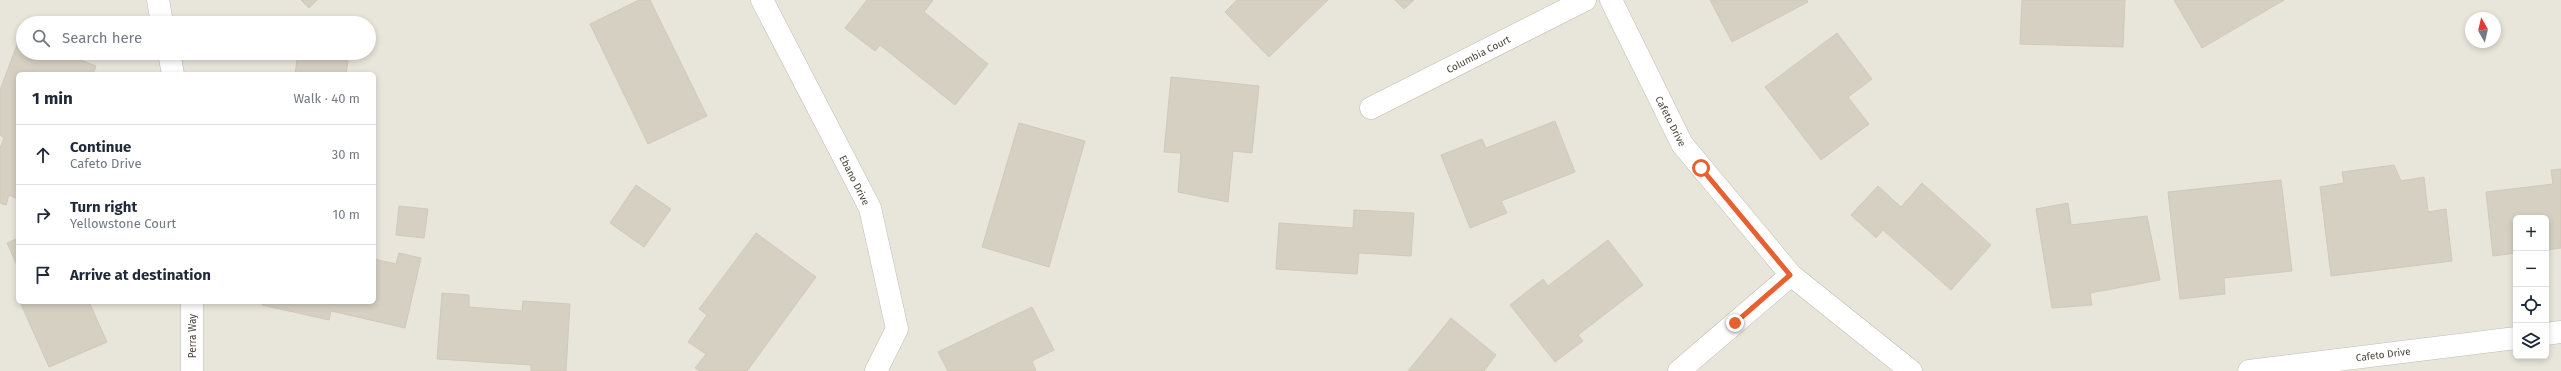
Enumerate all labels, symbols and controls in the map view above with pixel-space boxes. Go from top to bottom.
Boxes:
north arrow [2465,12,2501,48]
search box [16,16,376,60]
icon: search [30,27,52,49]
text: Search here [62,29,142,47]
street label: Columbia Court [1445,33,1513,76]
text: 1 min [32,88,73,109]
text: Walk · 40 m [293,91,360,106]
street label: Cafeto Drive [1652,94,1688,149]
text: Continue [70,138,131,156]
icon: ahead [32,144,54,166]
text: 30 m [332,147,360,162]
street label: Ebano Drive [836,153,872,207]
text: Cafeto Drive [70,156,142,171]
route start [1692,159,1710,177]
text: Turn right [70,198,137,216]
icon: right [32,204,54,226]
text: 10 m [333,207,360,222]
map controls [2513,215,2549,359]
button: + [2513,215,2549,251]
text: Yellowstone Court [70,216,176,231]
button: − [2513,251,2549,287]
icon: arrive [32,264,54,286]
text: Arrive at destination [70,266,211,284]
button: locate [2513,287,2549,323]
street label: Perra Way [187,314,199,358]
route end [1726,314,1744,332]
button: layers [2513,323,2549,359]
street label: Cafeto Drive [2355,346,2411,364]

